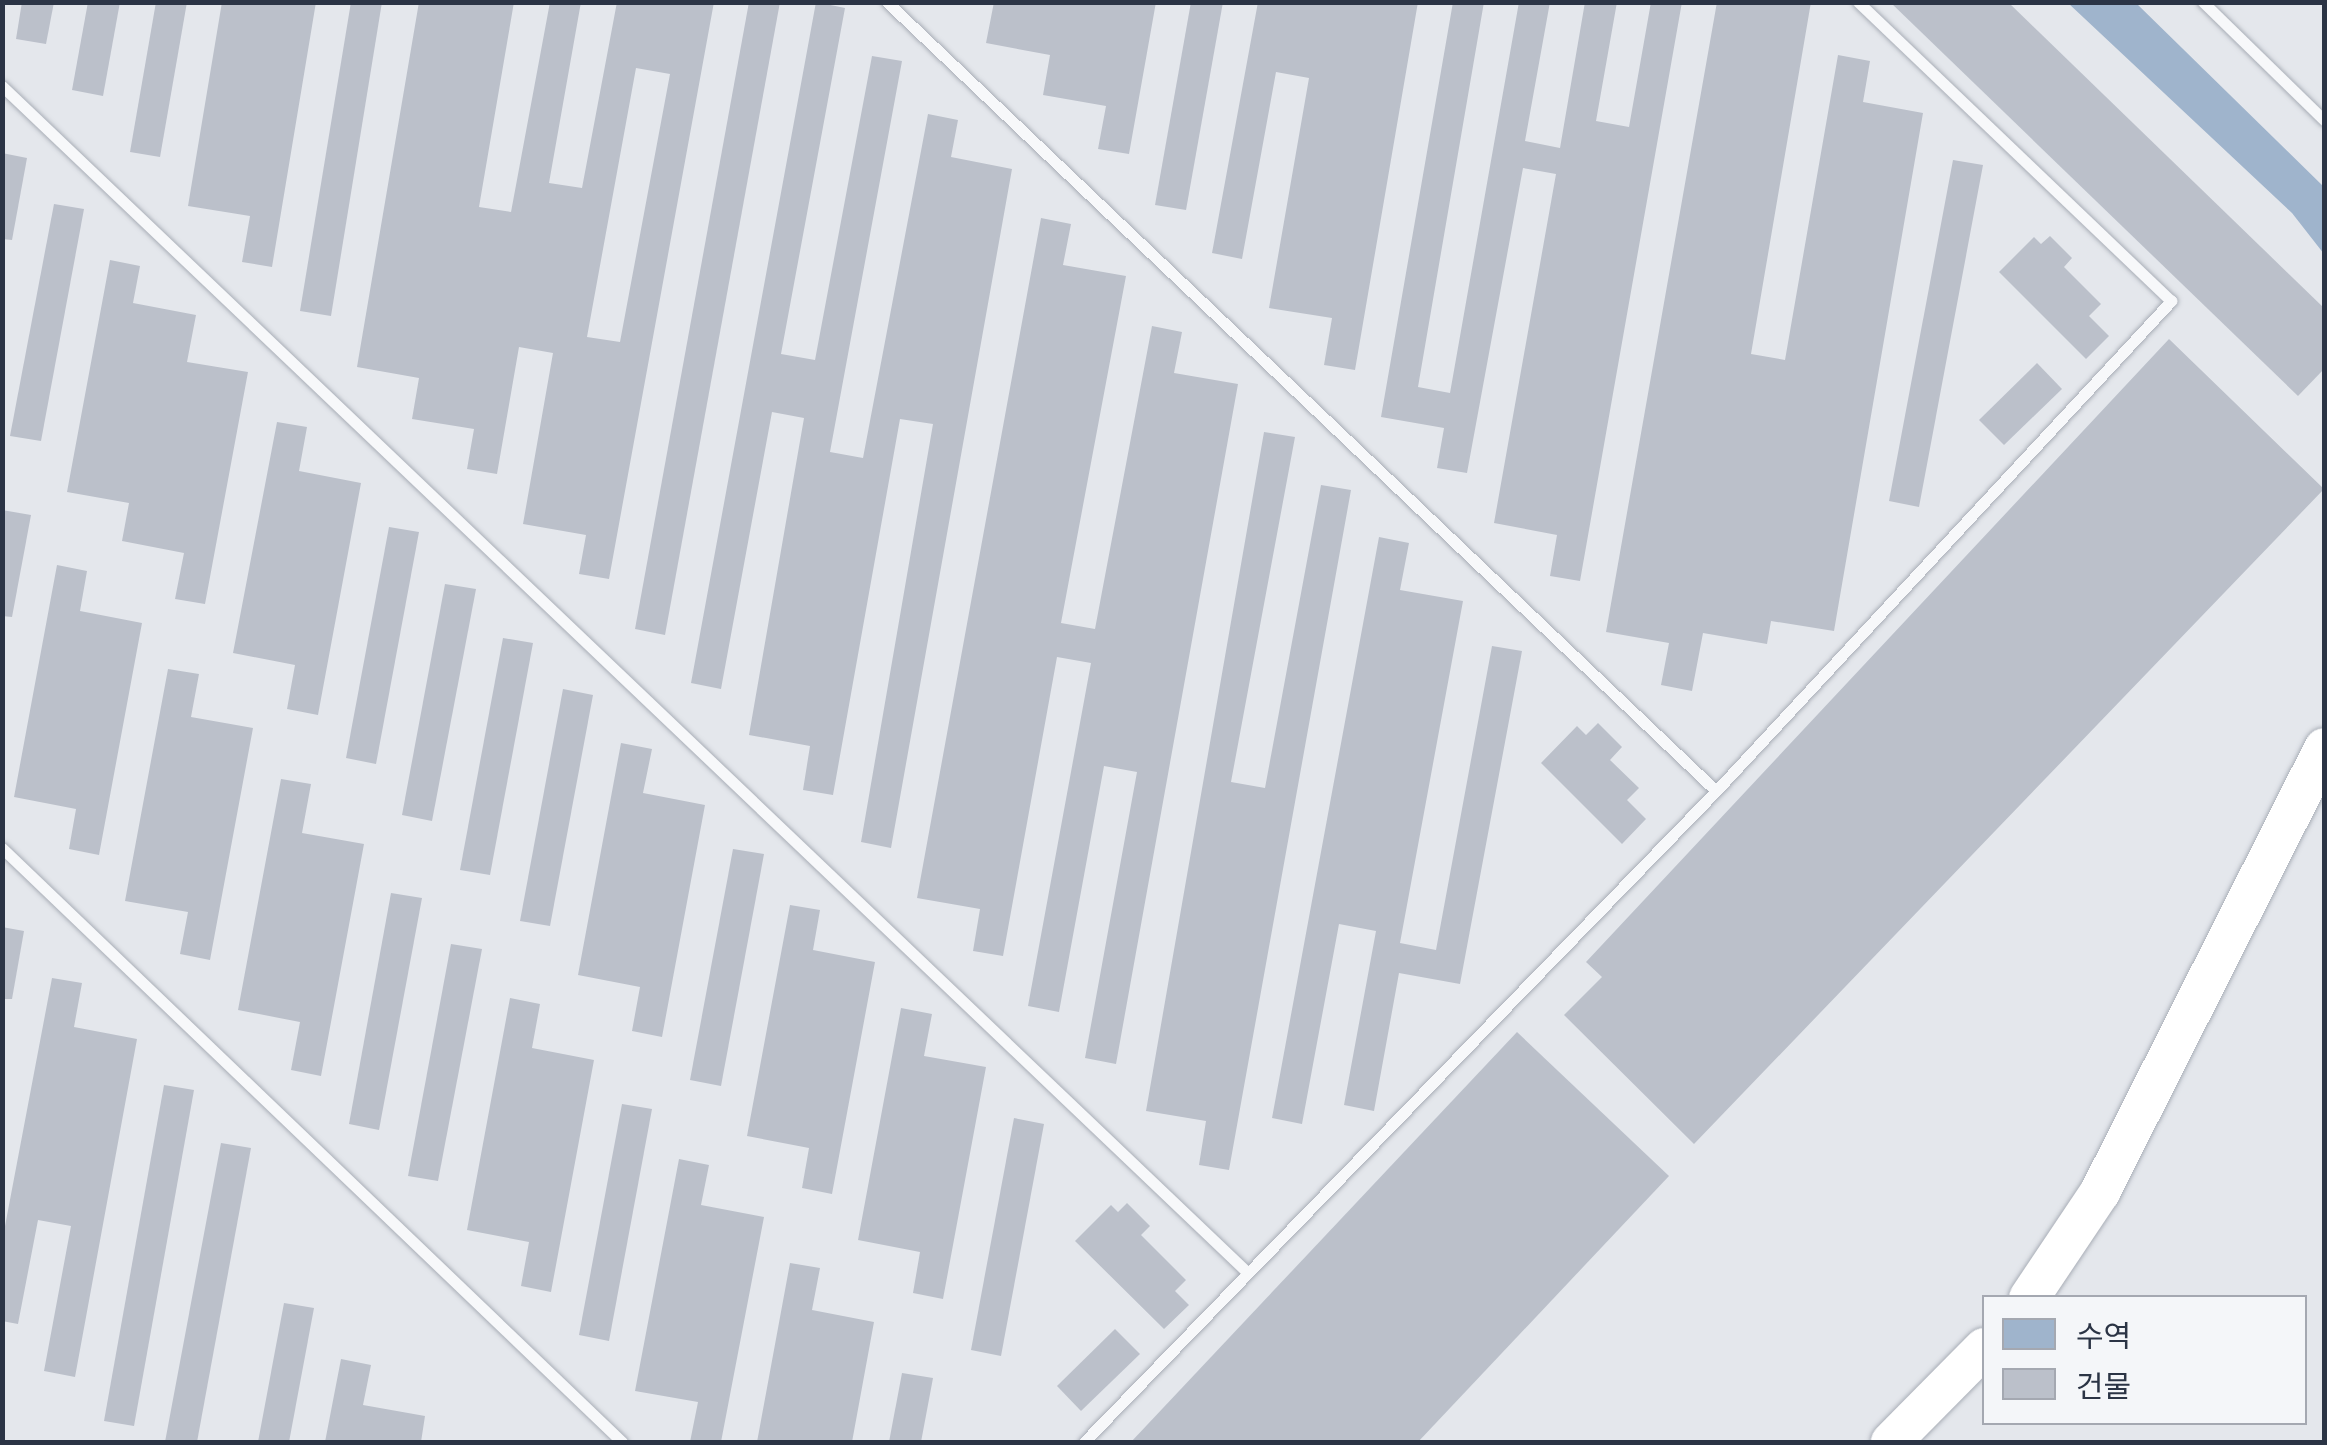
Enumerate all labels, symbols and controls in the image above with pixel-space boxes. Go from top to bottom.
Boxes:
legend [1982,1295,2307,1425]
text: 수역 [2076,1315,2131,1356]
text: 건물 [2076,1365,2131,1406]

